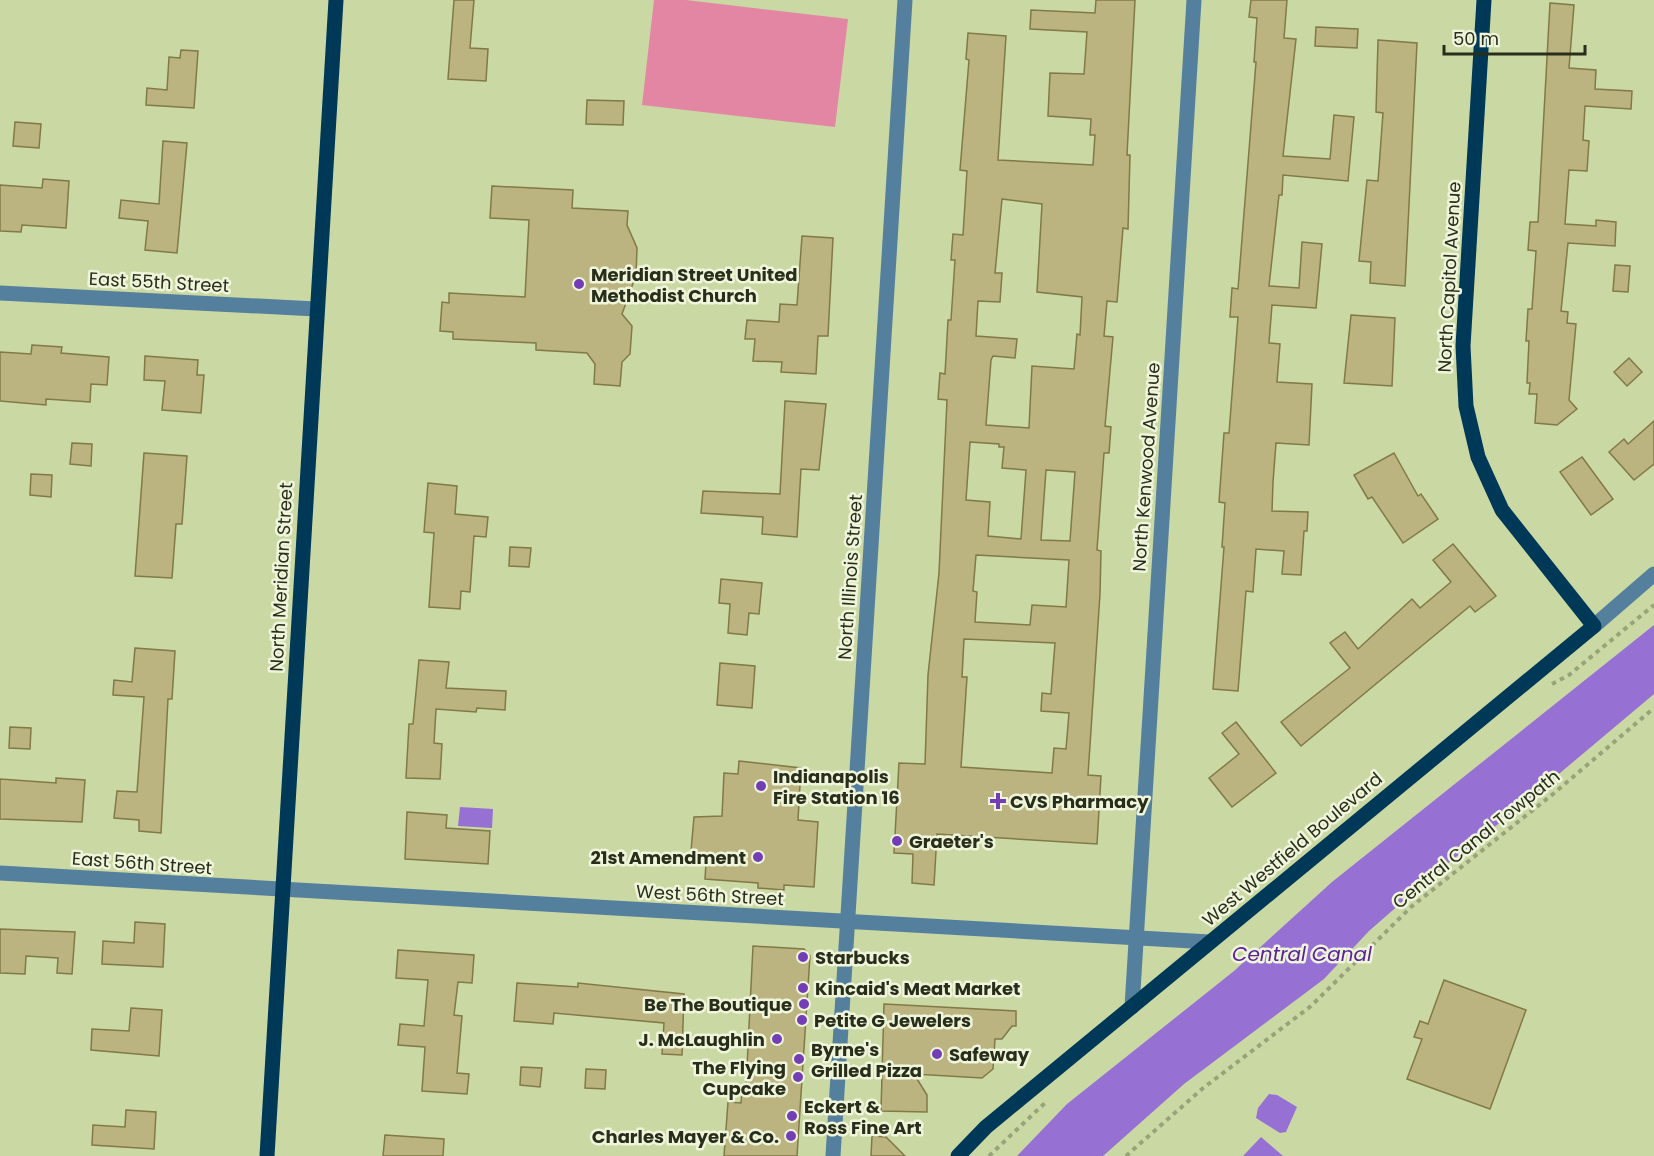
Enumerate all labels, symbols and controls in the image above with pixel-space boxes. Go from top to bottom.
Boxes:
scale bar [1444,18,1585,56]
text: 50 m [1453,26,1499,51]
street label: North Capitol Avenue [1432,181,1466,373]
place label: Meridian Street United Methodist Church [591,262,797,308]
street label: East 55th Street [88,266,230,298]
marker: Meridian Street United Methodist Church [572,277,586,291]
street label: North Kenwood Avenue [1126,362,1166,572]
street label: North Meridian Street [264,482,298,672]
street label: North Illinois Street [832,493,868,661]
place label: Indianapolis Fire Station 16 [773,764,900,810]
street label: Central Canal Towpath [1387,764,1565,914]
street label: West Westfield Boulevard [1197,766,1387,932]
marker: Indianapolis Fire Station 16 [754,779,768,793]
place label: CVS Pharmacy [1010,789,1149,814]
marker: CVS Pharmacy [991,794,1005,808]
place label: Graeter's [909,829,994,854]
marker: Graeter's [890,834,904,848]
place label: 21st Amendment [590,845,746,870]
street label: East 56th Street [71,846,213,880]
marker: 21st Amendment [751,850,765,864]
street label: West 56th Street [636,879,784,911]
water label: Central Canal [1232,940,1372,968]
place label: Starbucks [815,945,910,970]
marker: Starbucks [796,950,810,964]
place label: Kincaid's Meat Market [815,976,1020,1001]
marker: Kincaid's Meat Market [796,981,810,995]
place label: Be The Boutique [644,992,792,1017]
marker: Be The Boutique [797,997,811,1011]
place label: Petite G Jewelers [814,1008,971,1033]
marker: Petite G Jewelers [795,1013,809,1027]
place label: J. McLaughlin [638,1027,765,1052]
marker: J. McLaughlin [770,1032,784,1046]
place label: Byrne's Grilled Pizza [811,1037,922,1083]
place label: Safeway [949,1042,1030,1067]
marker: Safeway [930,1047,944,1061]
marker: Byrne's Grilled Pizza [792,1052,806,1066]
place label: The Flying Cupcake [692,1055,786,1101]
marker: The Flying Cupcake [791,1070,805,1084]
place label: Eckert & Ross Fine Art [804,1094,922,1140]
marker: Eckert & Ross Fine Art [785,1109,799,1123]
place label: Charles Mayer & Co. [592,1124,779,1149]
marker: Charles Mayer & Co. [784,1129,798,1143]

